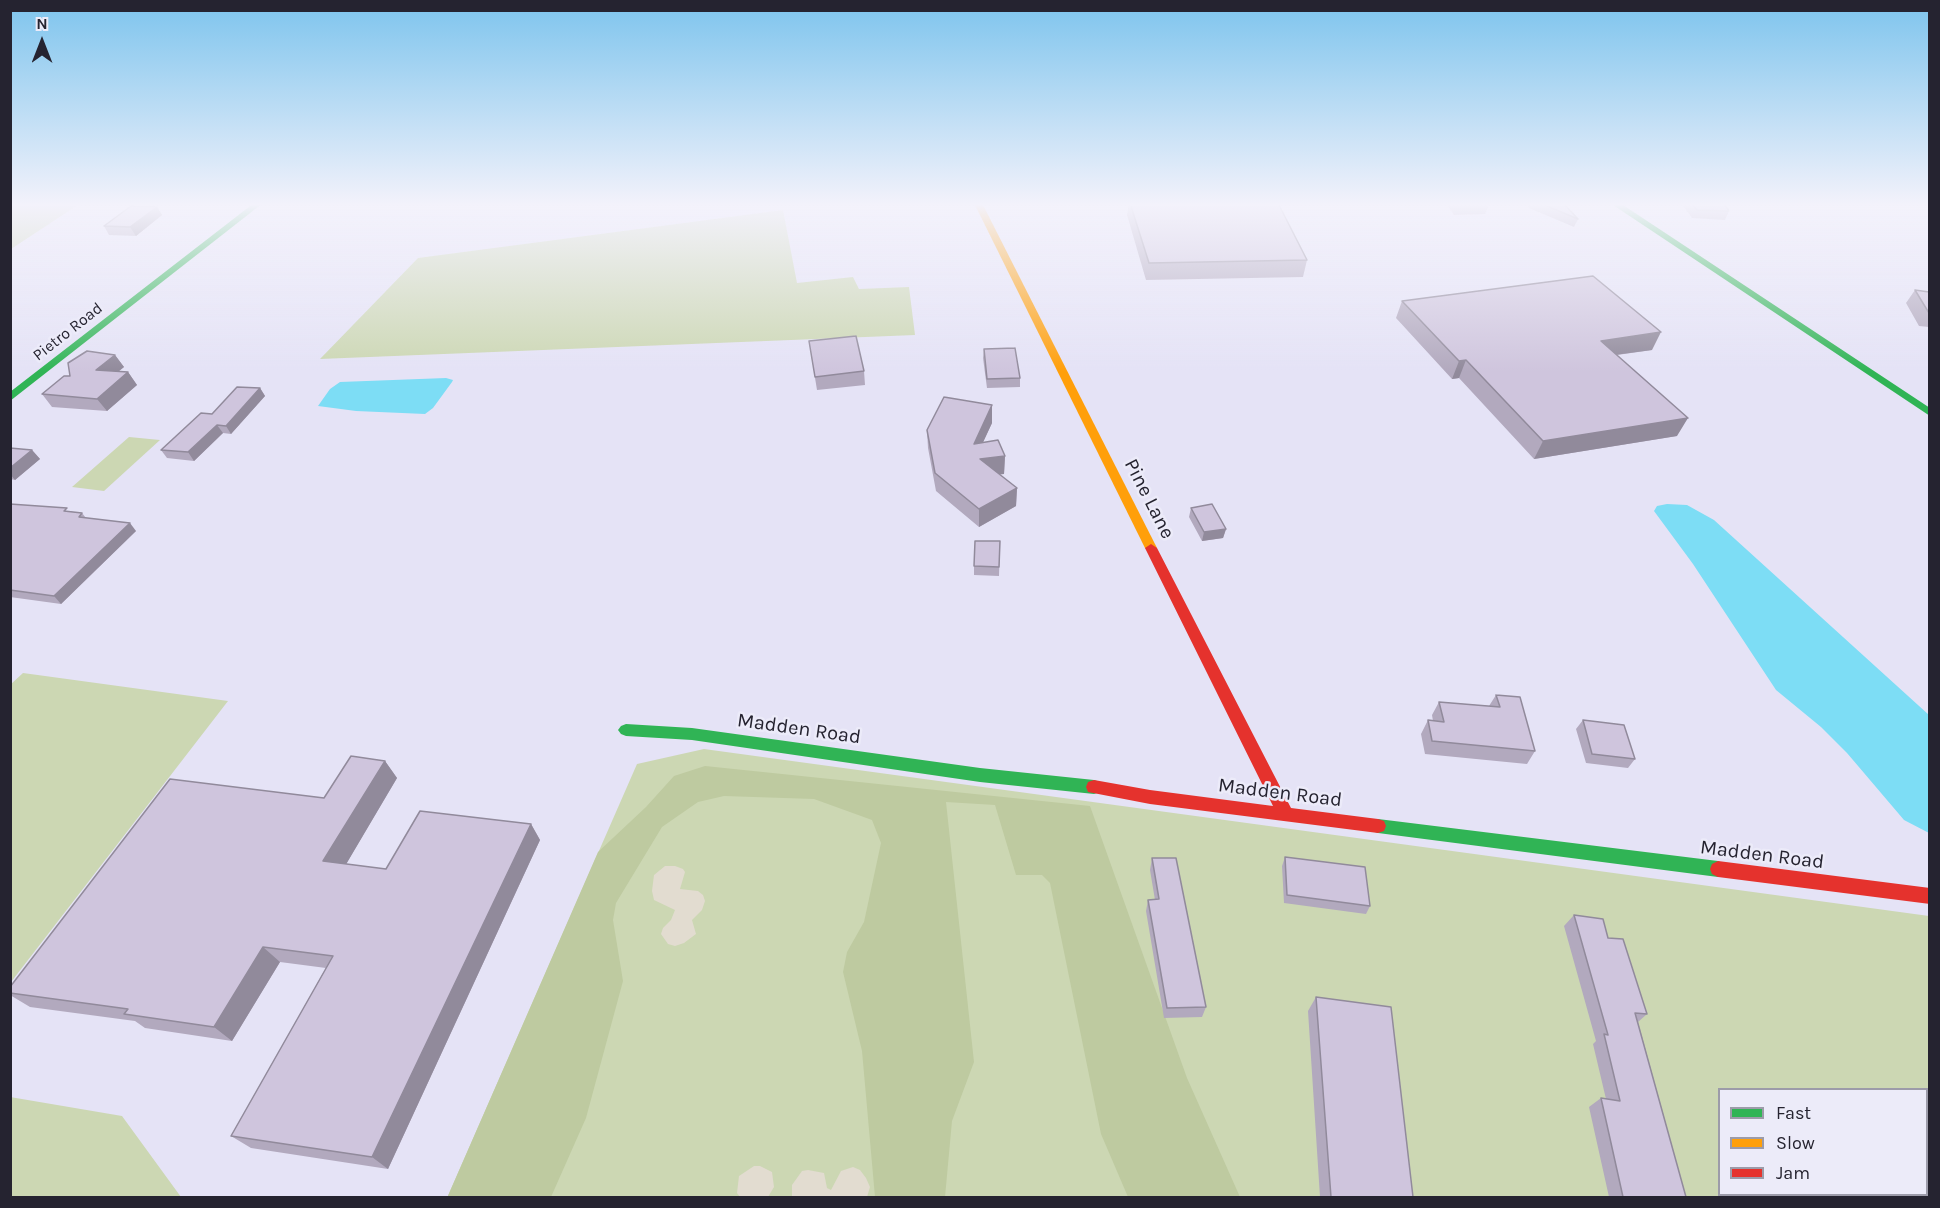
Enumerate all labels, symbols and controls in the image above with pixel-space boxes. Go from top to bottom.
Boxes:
north arrow [12,12,72,72]
text: N [36,14,48,33]
street label: Pietro Road [29,299,107,365]
street label: Pine Lane [1119,455,1179,543]
street label: Madden Road [736,708,862,750]
street label: Madden Road [1217,773,1343,813]
street label: Madden Road [1699,835,1825,875]
legend [1718,1088,1928,1196]
text: Fast [1776,1102,1811,1124]
text: Slow [1776,1132,1815,1154]
text: Jam [1776,1162,1810,1184]

